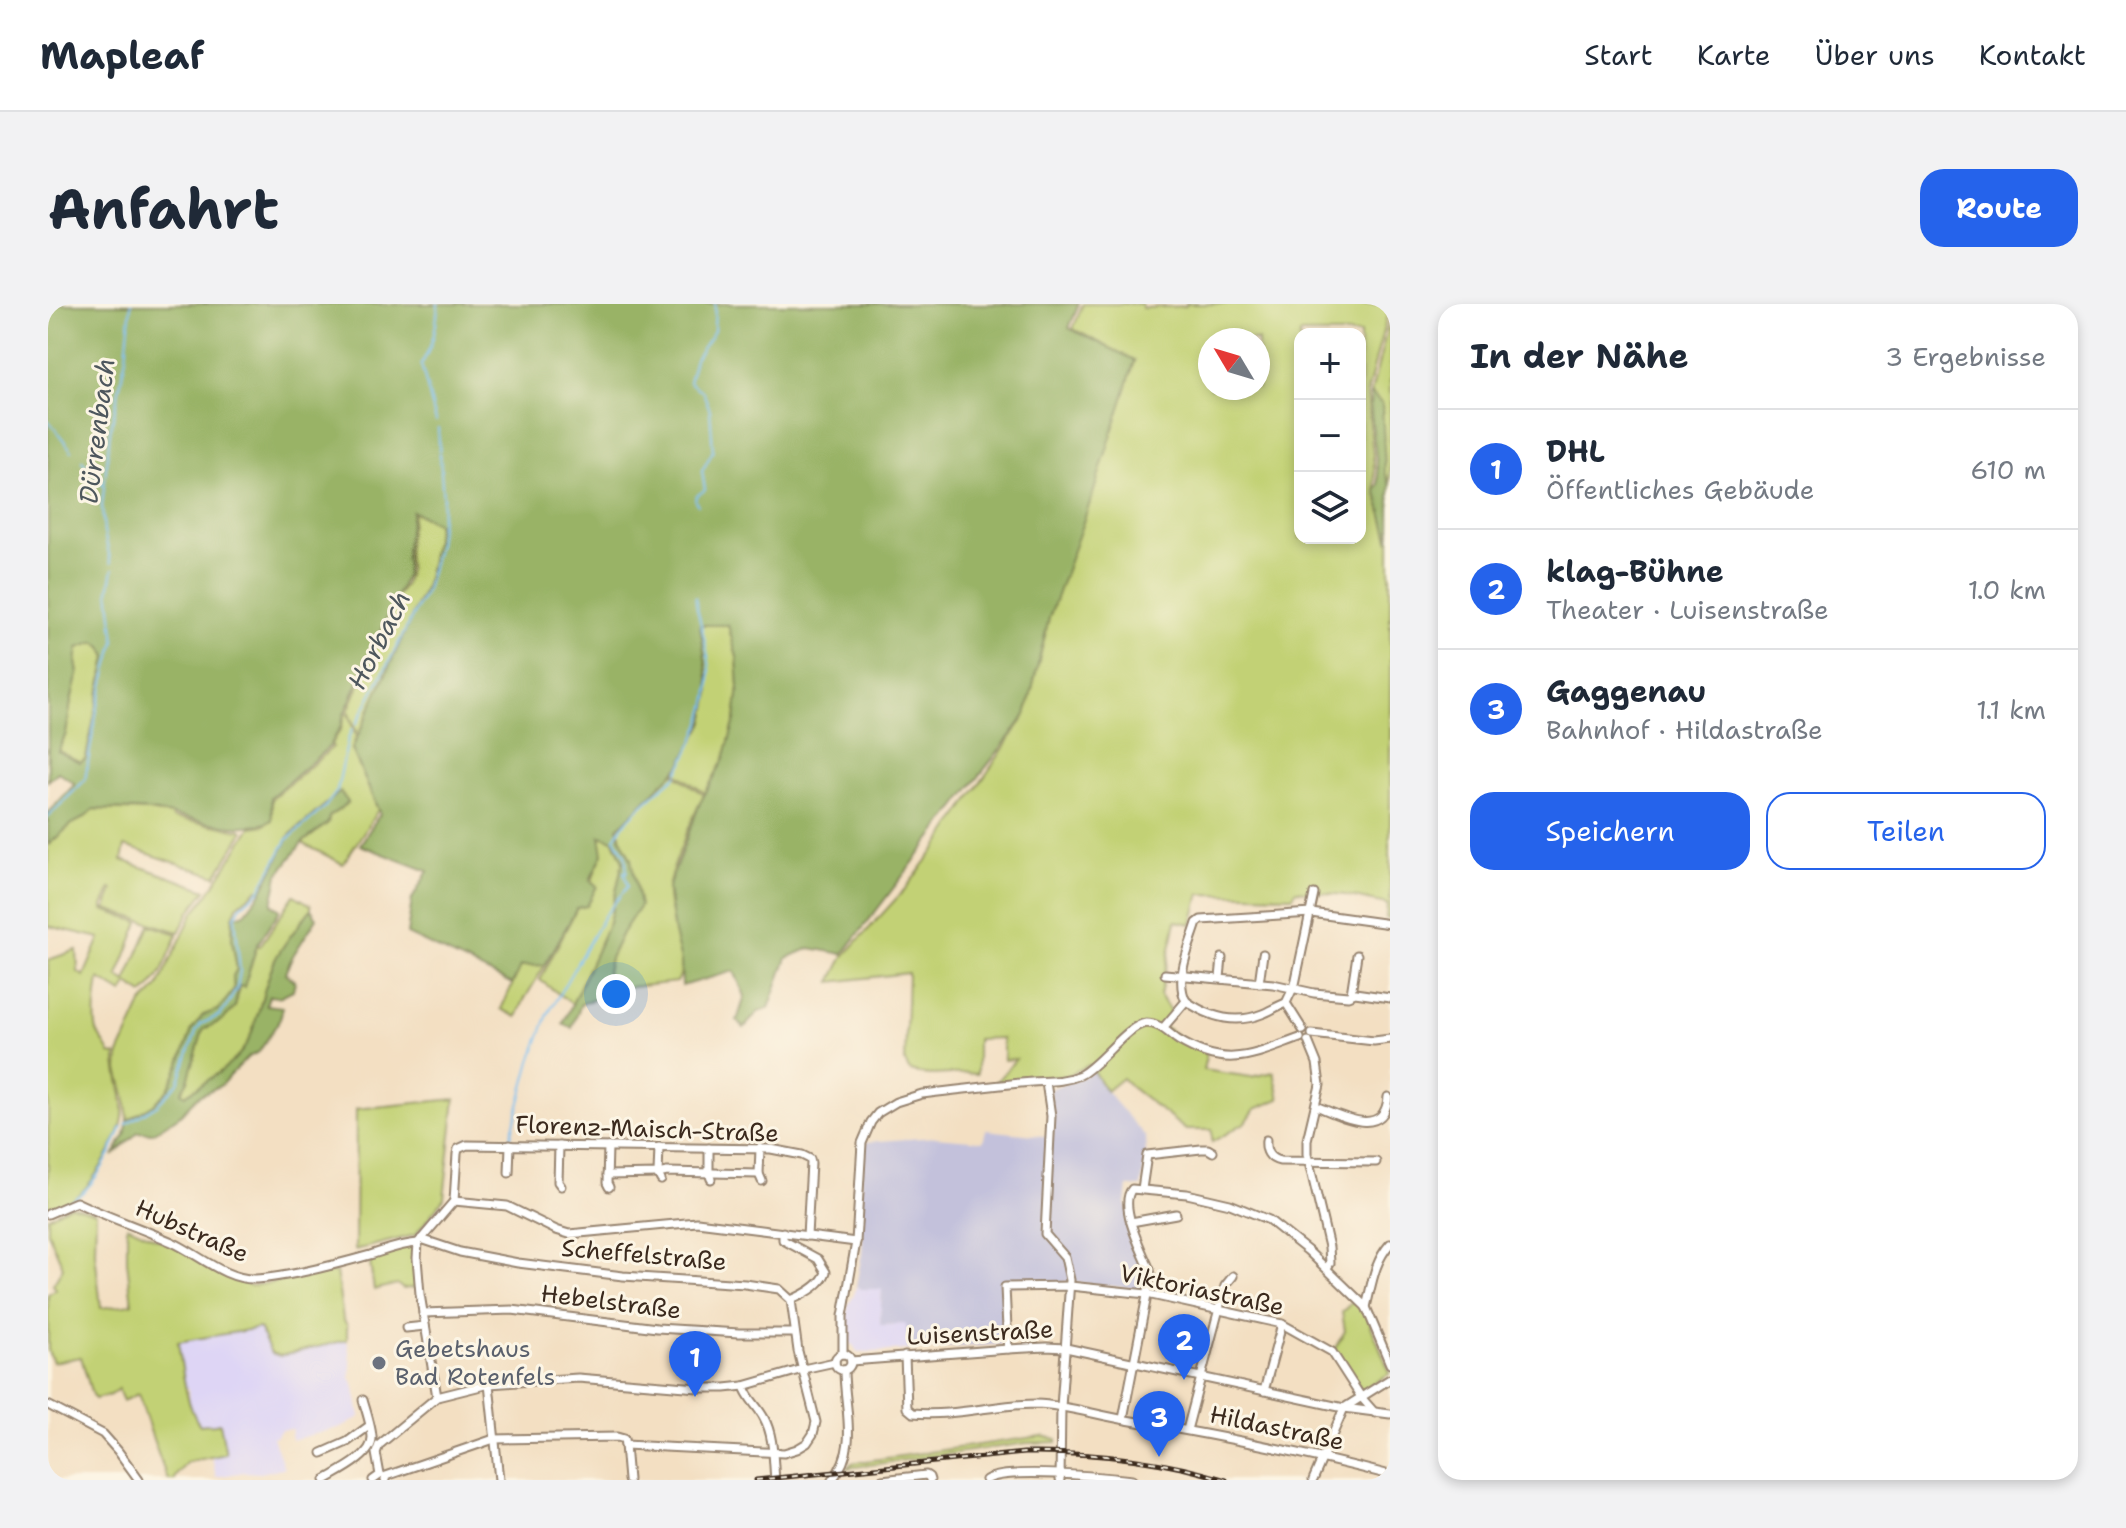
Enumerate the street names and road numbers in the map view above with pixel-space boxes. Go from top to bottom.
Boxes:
street label: Florenz-Maisch-Straße [515,1108,779,1150]
street label: Hubstraße [130,1192,254,1270]
street label: Scheffelstraße [560,1232,728,1278]
street label: Viktoriastraße [1117,1257,1287,1323]
street label: Hebelstraße [539,1278,683,1326]
street label: Luisenstraße [906,1313,1054,1353]
street label: Hildastraße [1207,1398,1347,1458]

